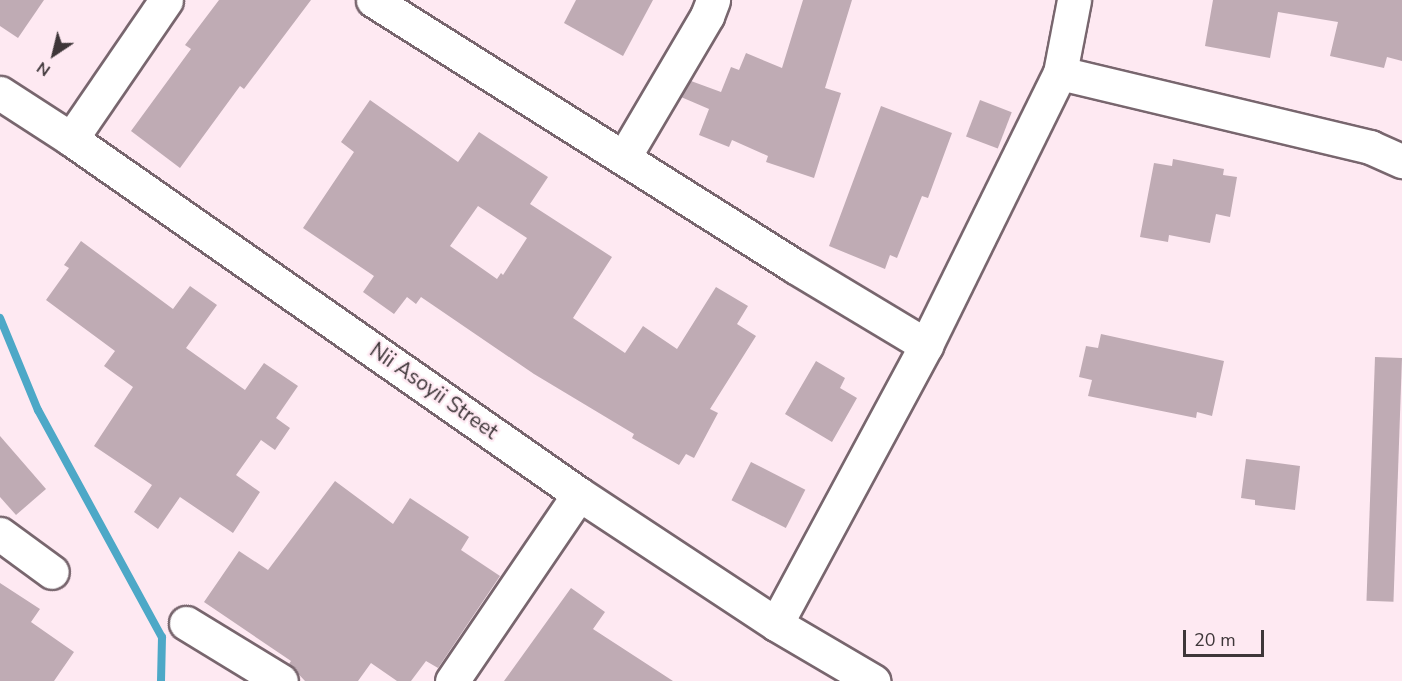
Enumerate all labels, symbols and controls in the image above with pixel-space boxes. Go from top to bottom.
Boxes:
north arrow [24,24,84,84]
text: N [32,56,55,81]
street label: Nii Asoyii Street [365,337,503,445]
scale bar [1186,618,1267,656]
text: 20 m [1194,628,1236,652]

